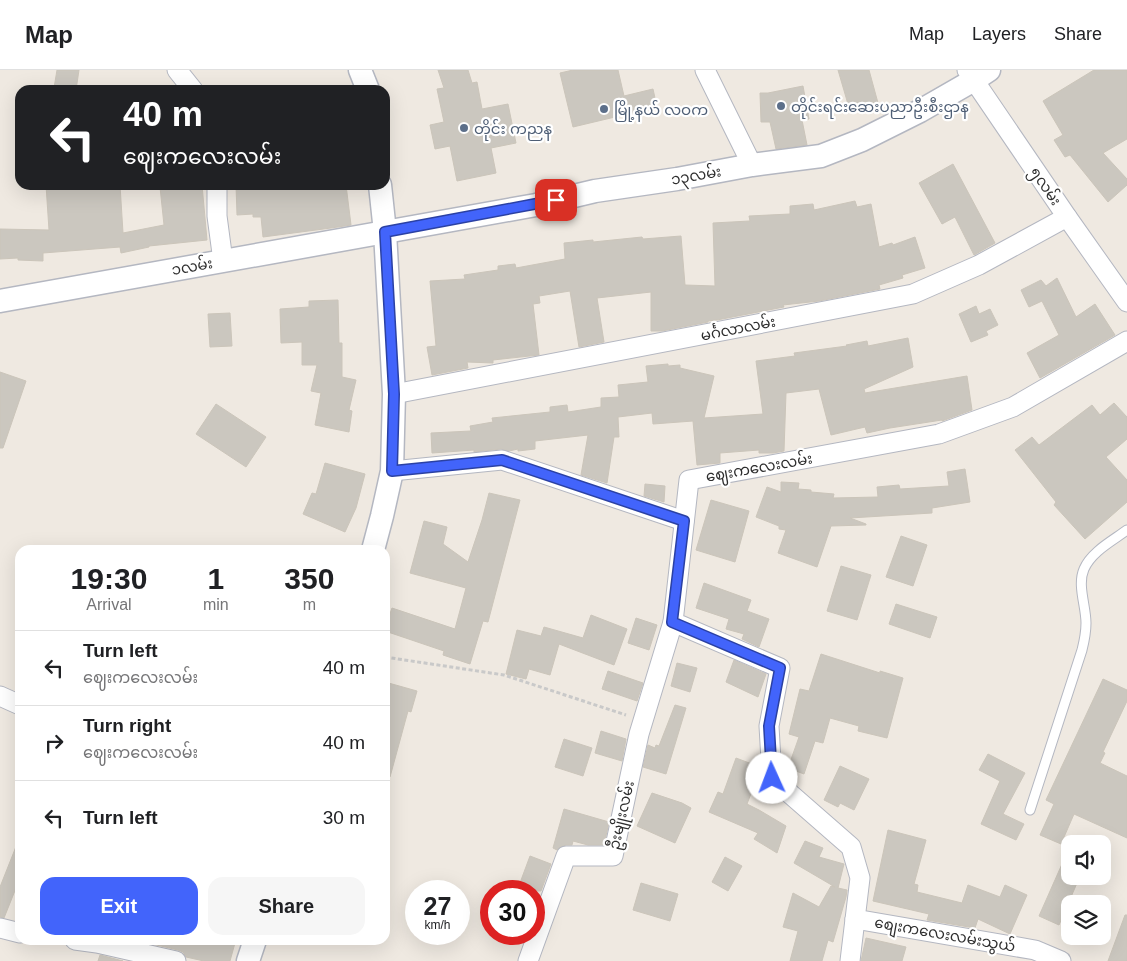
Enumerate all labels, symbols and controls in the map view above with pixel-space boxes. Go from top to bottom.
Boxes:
text: Map [25,21,73,48]
text: Map [909,24,944,44]
text: Layers [972,24,1026,44]
text: Share [1054,24,1102,44]
text: 40 m [123,94,203,133]
place label: တိုင်းရင်းဆေးပညာဦးစီးဌာန [791,97,969,119]
place label: မြို့နယ် လဝက [614,100,708,122]
marker: တိုင်းရင်းဆေးပညာဦးစီးဌာန [775,100,787,112]
marker: မြို့နယ် လဝက [598,103,610,115]
icon: left [40,105,105,170]
place label: တိုင်း ကညန [474,119,552,141]
marker: တိုင်း ကညန [458,122,470,134]
text: ဈေးကလေးလမ်း [123,144,281,169]
street label: ၁၃လမ်း [669,161,723,192]
street label: ၅လမ်း [1024,163,1066,211]
pin [535,179,577,221]
icon: arrive [542,186,570,214]
street label: ၁လမ်း [170,253,214,278]
street label: မင်္ဂလာလမ်း [699,311,777,344]
street label: ဈေးကလေးလမ်း [704,448,814,489]
text: 19:30 [71,562,147,595]
text: 1 [207,562,224,595]
text: 350 [284,562,334,595]
text: Arrival [86,596,132,613]
text: min [203,596,229,613]
text: m [303,596,316,613]
text: Turn left [83,640,158,661]
icon: left [40,654,68,682]
text: 40 m [323,657,365,678]
text: ဈေးကလေးလမ်း [83,669,198,686]
text: Turn right [83,715,171,736]
icon: right [40,729,68,757]
text: 40 m [323,732,365,753]
text: ဈေးကလေးလမ်း [83,744,198,761]
position arrow [745,751,797,803]
street label: ဦးမျိုးလမ်း [604,779,641,852]
icon: left [40,804,68,832]
text: Turn left [83,807,158,828]
text: 30 m [323,807,365,828]
map controls [1061,835,1111,945]
button: sound [1061,835,1111,885]
button: Exit [40,877,198,935]
button: Share [208,877,365,935]
speed limit sign: 30 [480,880,545,945]
text: 27 [424,892,451,920]
button: layers [1061,895,1111,945]
street label: စျေးကလေးလမ်းသွယ် [873,912,1017,959]
text: km/h [424,918,451,932]

